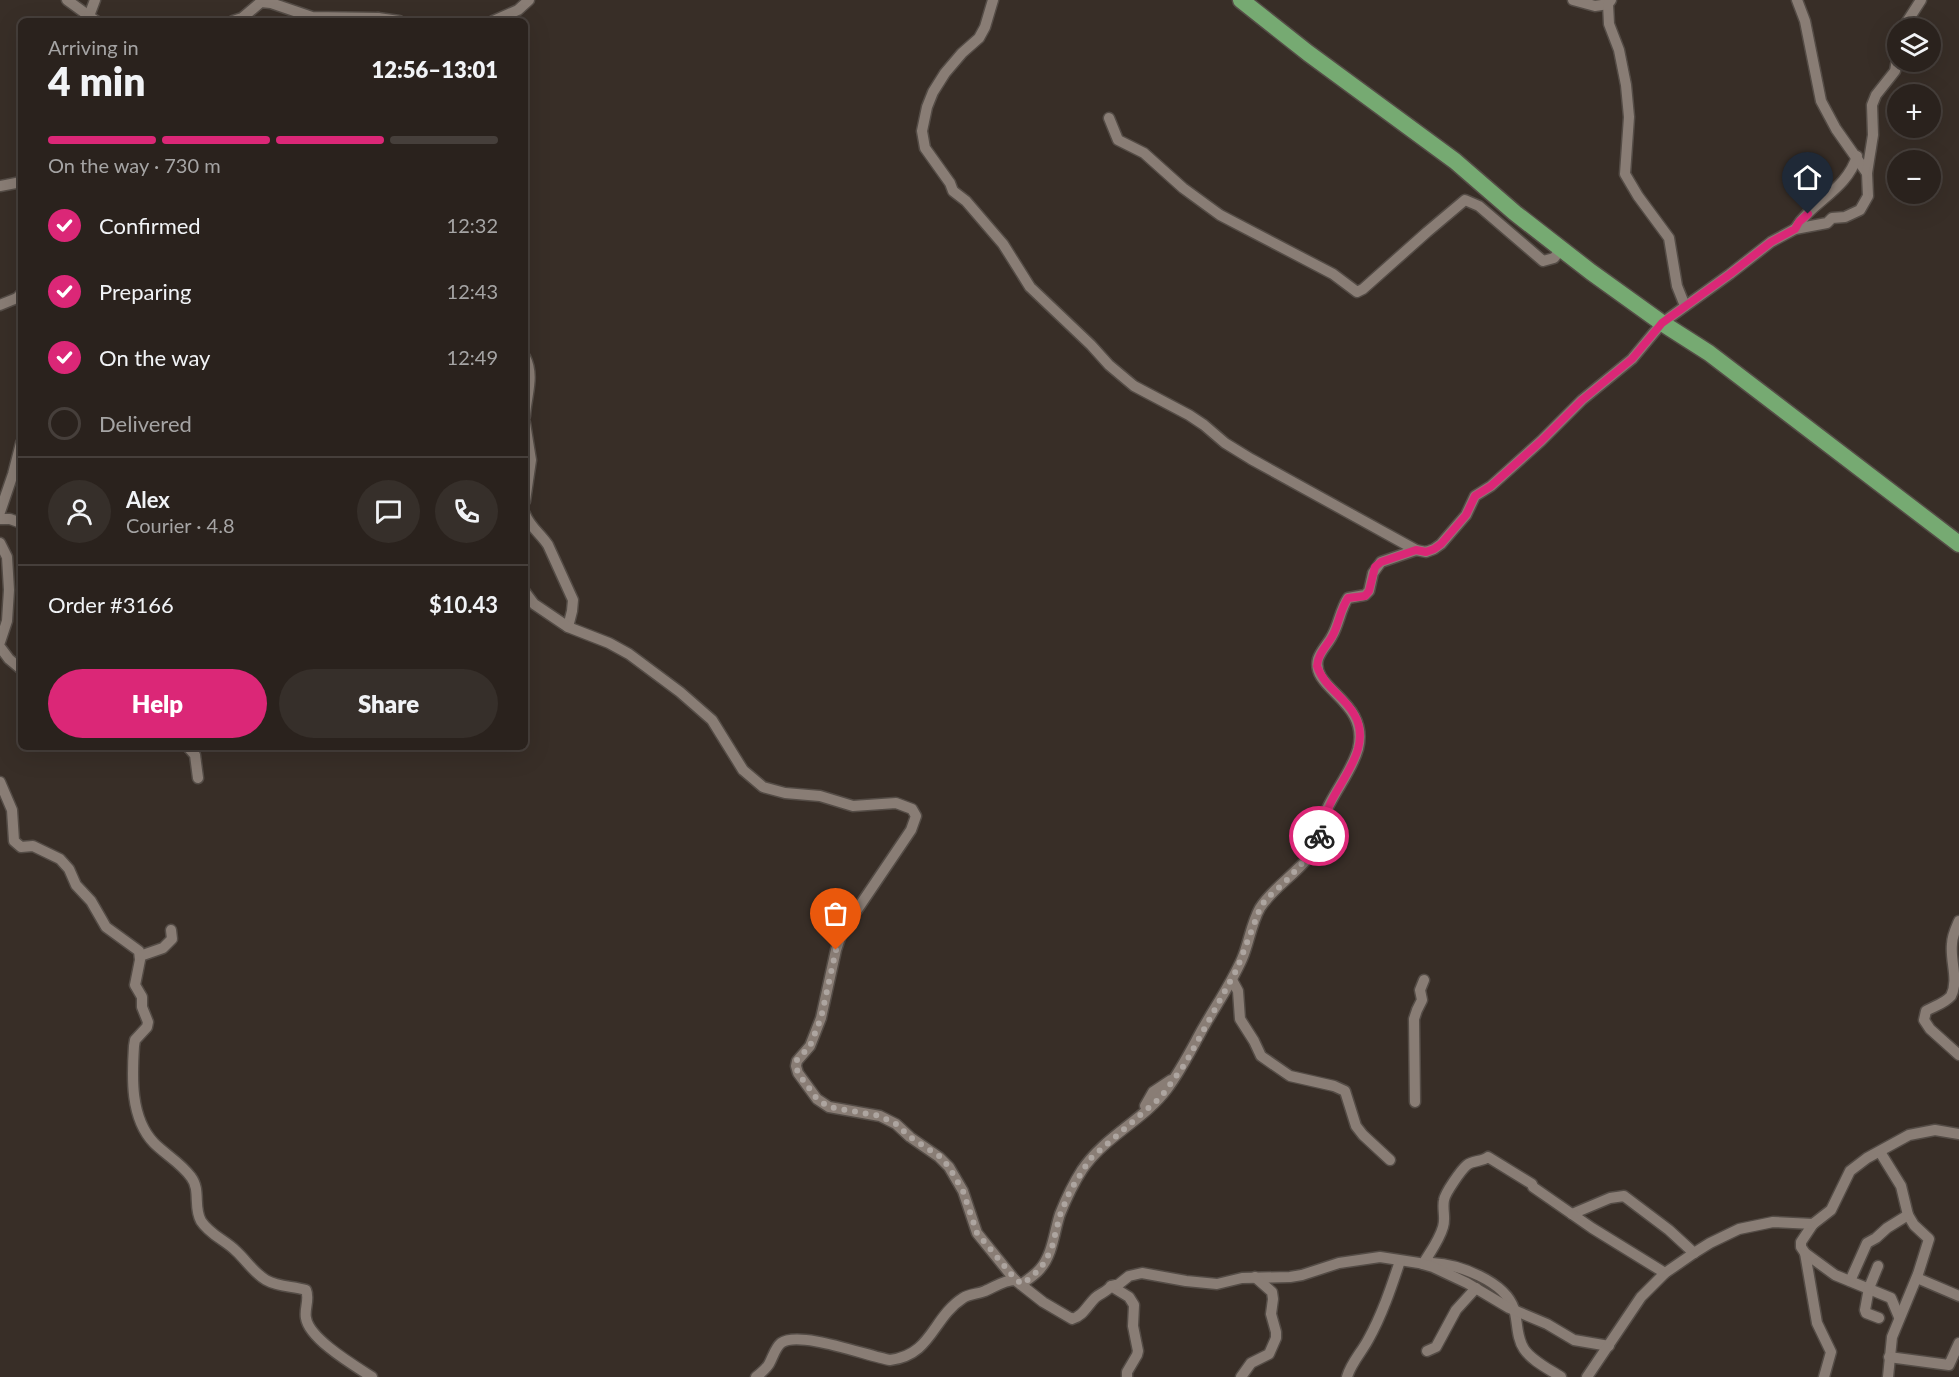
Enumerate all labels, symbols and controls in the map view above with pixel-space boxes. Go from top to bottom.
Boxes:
map controls [1887,18,1941,204]
button: layers [1887,18,1941,72]
text: Arriving in [48,35,139,59]
text: 12:56–13:01 [372,56,498,83]
text: 4 min [48,58,145,104]
button: + [1887,84,1941,138]
button: − [1887,150,1941,204]
pin [1782,152,1833,214]
text: On the way · 730 m [48,153,221,177]
icon: home [1791,161,1824,194]
icon: check [48,209,81,242]
text: Confirmed [99,212,201,239]
text: 12:32 [447,213,498,237]
icon: check [48,275,81,308]
text: Preparing [99,278,191,305]
text: 12:43 [447,279,498,303]
icon: check [48,341,81,374]
text: On the way [99,344,210,371]
text: 12:49 [447,345,498,369]
text: Delivered [99,410,192,437]
button: person [48,480,111,543]
button: chat [357,480,420,543]
button: phone [435,480,498,543]
text: Alex [126,486,170,513]
text: Courier · 4.8 [126,513,235,537]
text: Order #3166 [48,591,174,618]
text: $10.43 [429,591,498,618]
button: Help [48,669,267,738]
button: Share [279,669,498,738]
courier [1289,806,1349,866]
icon: bike [1303,820,1336,853]
pin [810,888,861,950]
icon: bag [819,897,852,930]

